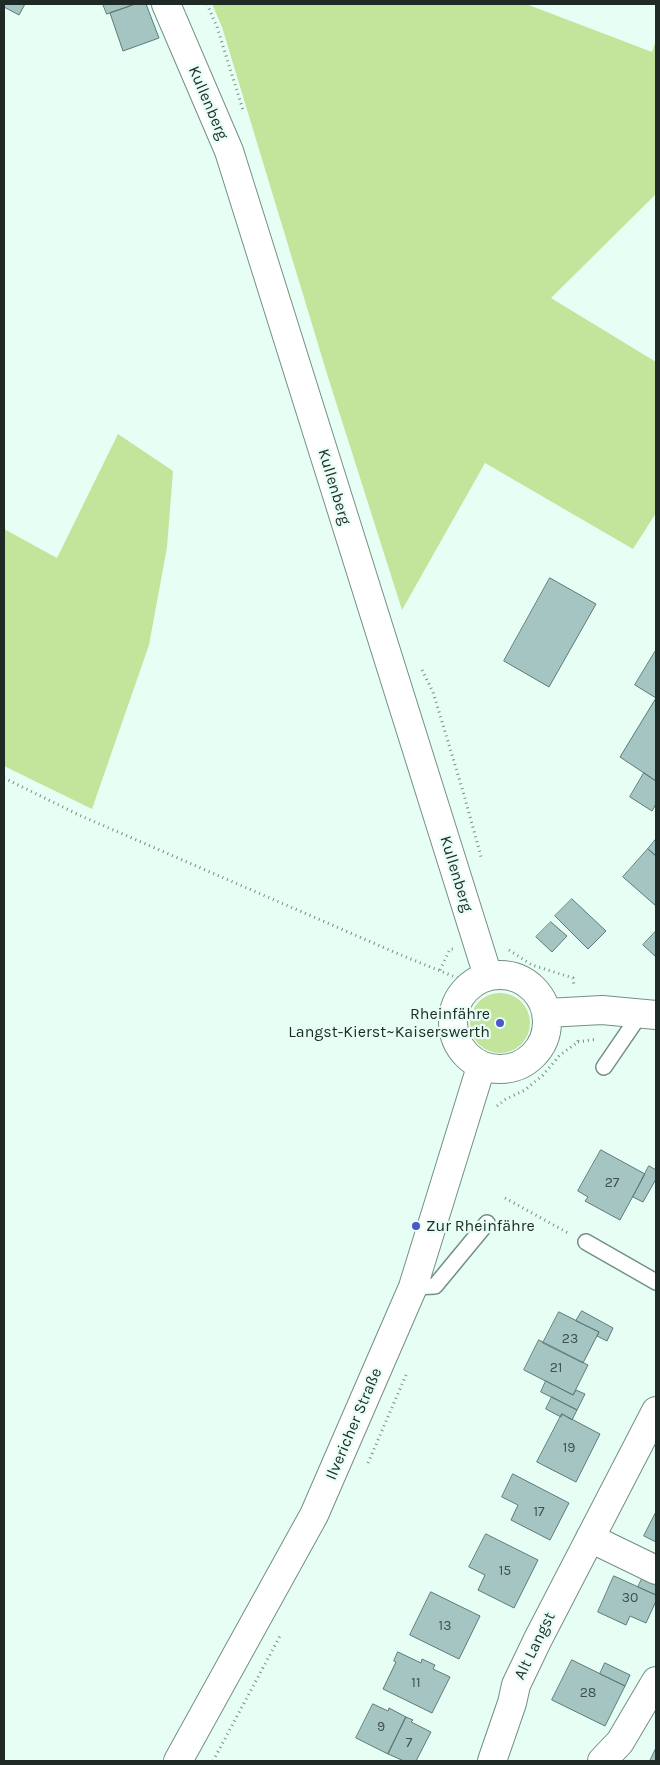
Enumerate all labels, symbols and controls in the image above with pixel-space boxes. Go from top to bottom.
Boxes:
street label: Kullenberg [184,63,232,143]
street label: Kullenberg [313,447,355,527]
street label: Kullenberg [435,834,477,914]
place label: Rheinfähre Langst-Kierst~Kaiserswerth [288,1004,490,1042]
marker: Rheinfähre Langst-Kierst~Kaiserswerth [494,1017,506,1029]
house number: 27 [605,1175,619,1191]
place label: Zur Rheinfähre [426,1216,535,1236]
marker: Zur Rheinfähre [410,1220,422,1232]
house number: 23 [562,1331,578,1347]
house number: 21 [550,1360,562,1376]
street label: Ilvericher Straße [322,1365,386,1483]
house number: 19 [563,1440,575,1456]
house number: 17 [533,1504,545,1520]
house number: 15 [499,1563,511,1579]
house number: 30 [622,1590,638,1606]
street label: Alt Langst [510,1609,560,1683]
house number: 13 [439,1618,451,1634]
house number: 11 [411,1675,421,1691]
house number: 28 [580,1685,596,1701]
house number: 9 [377,1719,385,1735]
house number: 7 [406,1735,412,1751]

